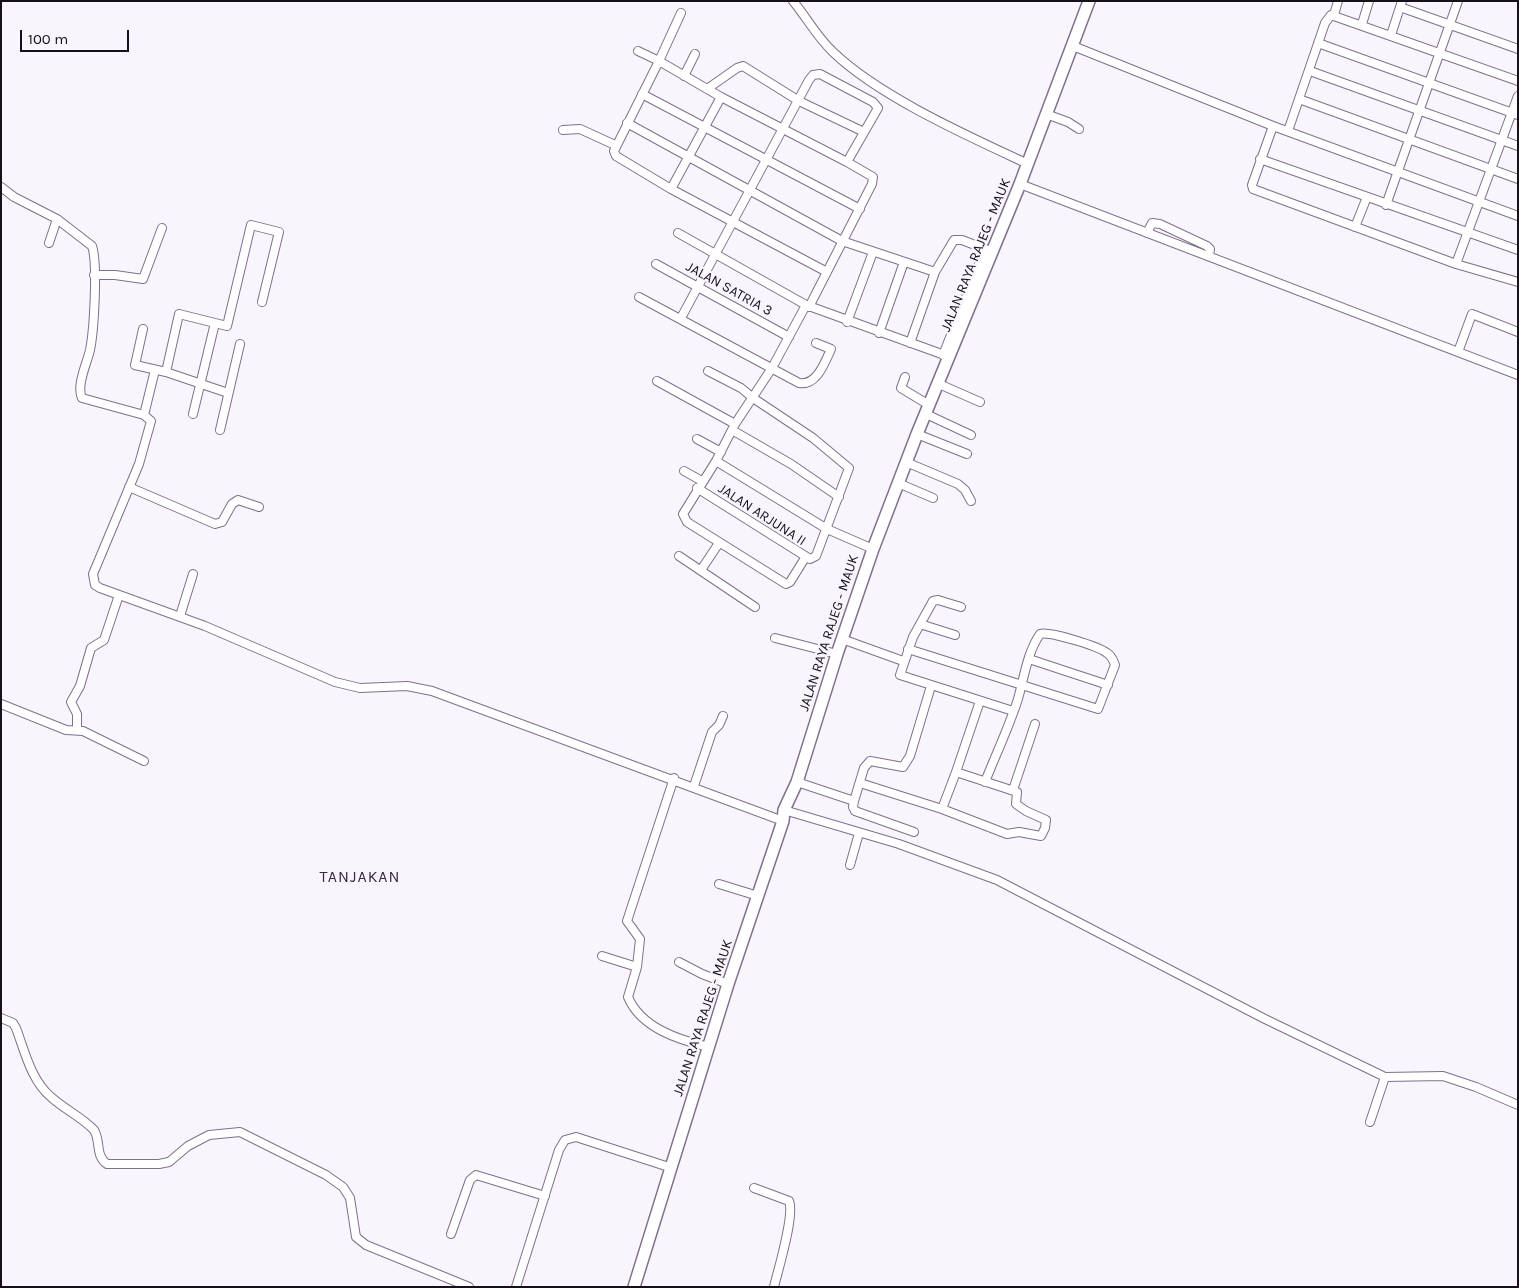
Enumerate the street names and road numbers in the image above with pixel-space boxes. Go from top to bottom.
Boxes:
street label: JALAN RAYA RAJEG - MAUK [938,176,1014,334]
street label: JALAN SATRIA 3 [683,258,775,320]
street label: JALAN ARJUNA II [715,480,809,550]
street label: JALAN RAYA RAJEG - MAUK [796,553,862,713]
street label: JALAN RAYA RAJEG - MAUK [670,938,736,1098]

